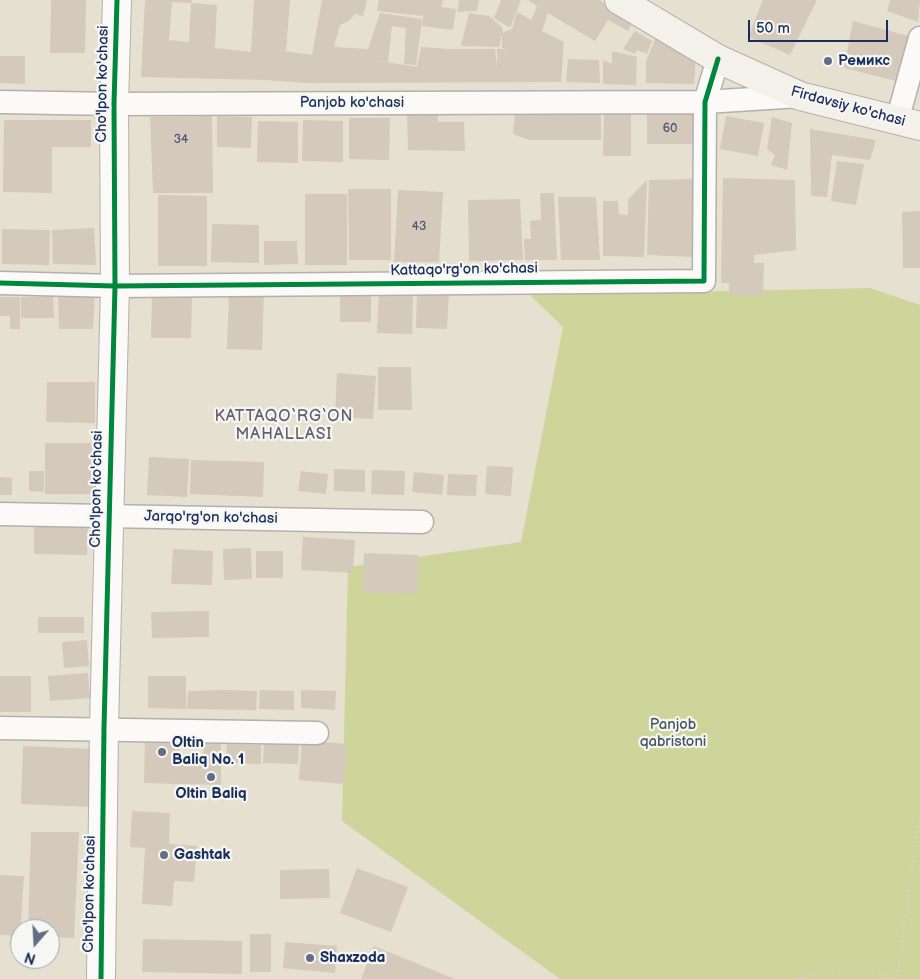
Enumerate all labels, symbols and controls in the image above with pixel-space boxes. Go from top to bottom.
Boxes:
scale bar [750,10,890,42]
text: 50 m [756,19,790,38]
street label: Cho'lpon ko'chasi [93,25,113,143]
place label: Ремикс [838,52,890,70]
marker: Ремикс [822,55,834,67]
street label: Firdavsiy ko'chasi [789,83,907,131]
street label: Panjob ko'chasi [300,94,404,112]
house number: 60 [663,122,677,136]
house number: 34 [174,133,188,147]
house number: 43 [412,220,426,234]
street label: Kattaqo'rg'on ko'chasi [390,260,538,280]
district label: KATTAQO‘RG‘ON MAHALLASI [213,407,355,445]
street label: Cho'lpon ko'chasi [87,430,107,548]
street label: Jarqo'rg'on ko'chasi [144,508,278,528]
park label: Panjob qabristoni [640,716,706,751]
place label: Oltin Baliq No. 1 [172,734,244,769]
marker: Oltin Baliq No. 1 [156,746,168,758]
marker: Oltin Baliq [205,771,217,783]
place label: Oltin Baliq [175,785,247,803]
street label: Cho'lpon ko'chasi [80,835,100,953]
place label: Gashtak [174,846,230,864]
marker: Gashtak [158,849,170,861]
north arrow [10,919,60,969]
text: N [23,948,38,967]
place label: Shaxzoda [320,949,385,967]
marker: Shaxzoda [304,952,316,964]

